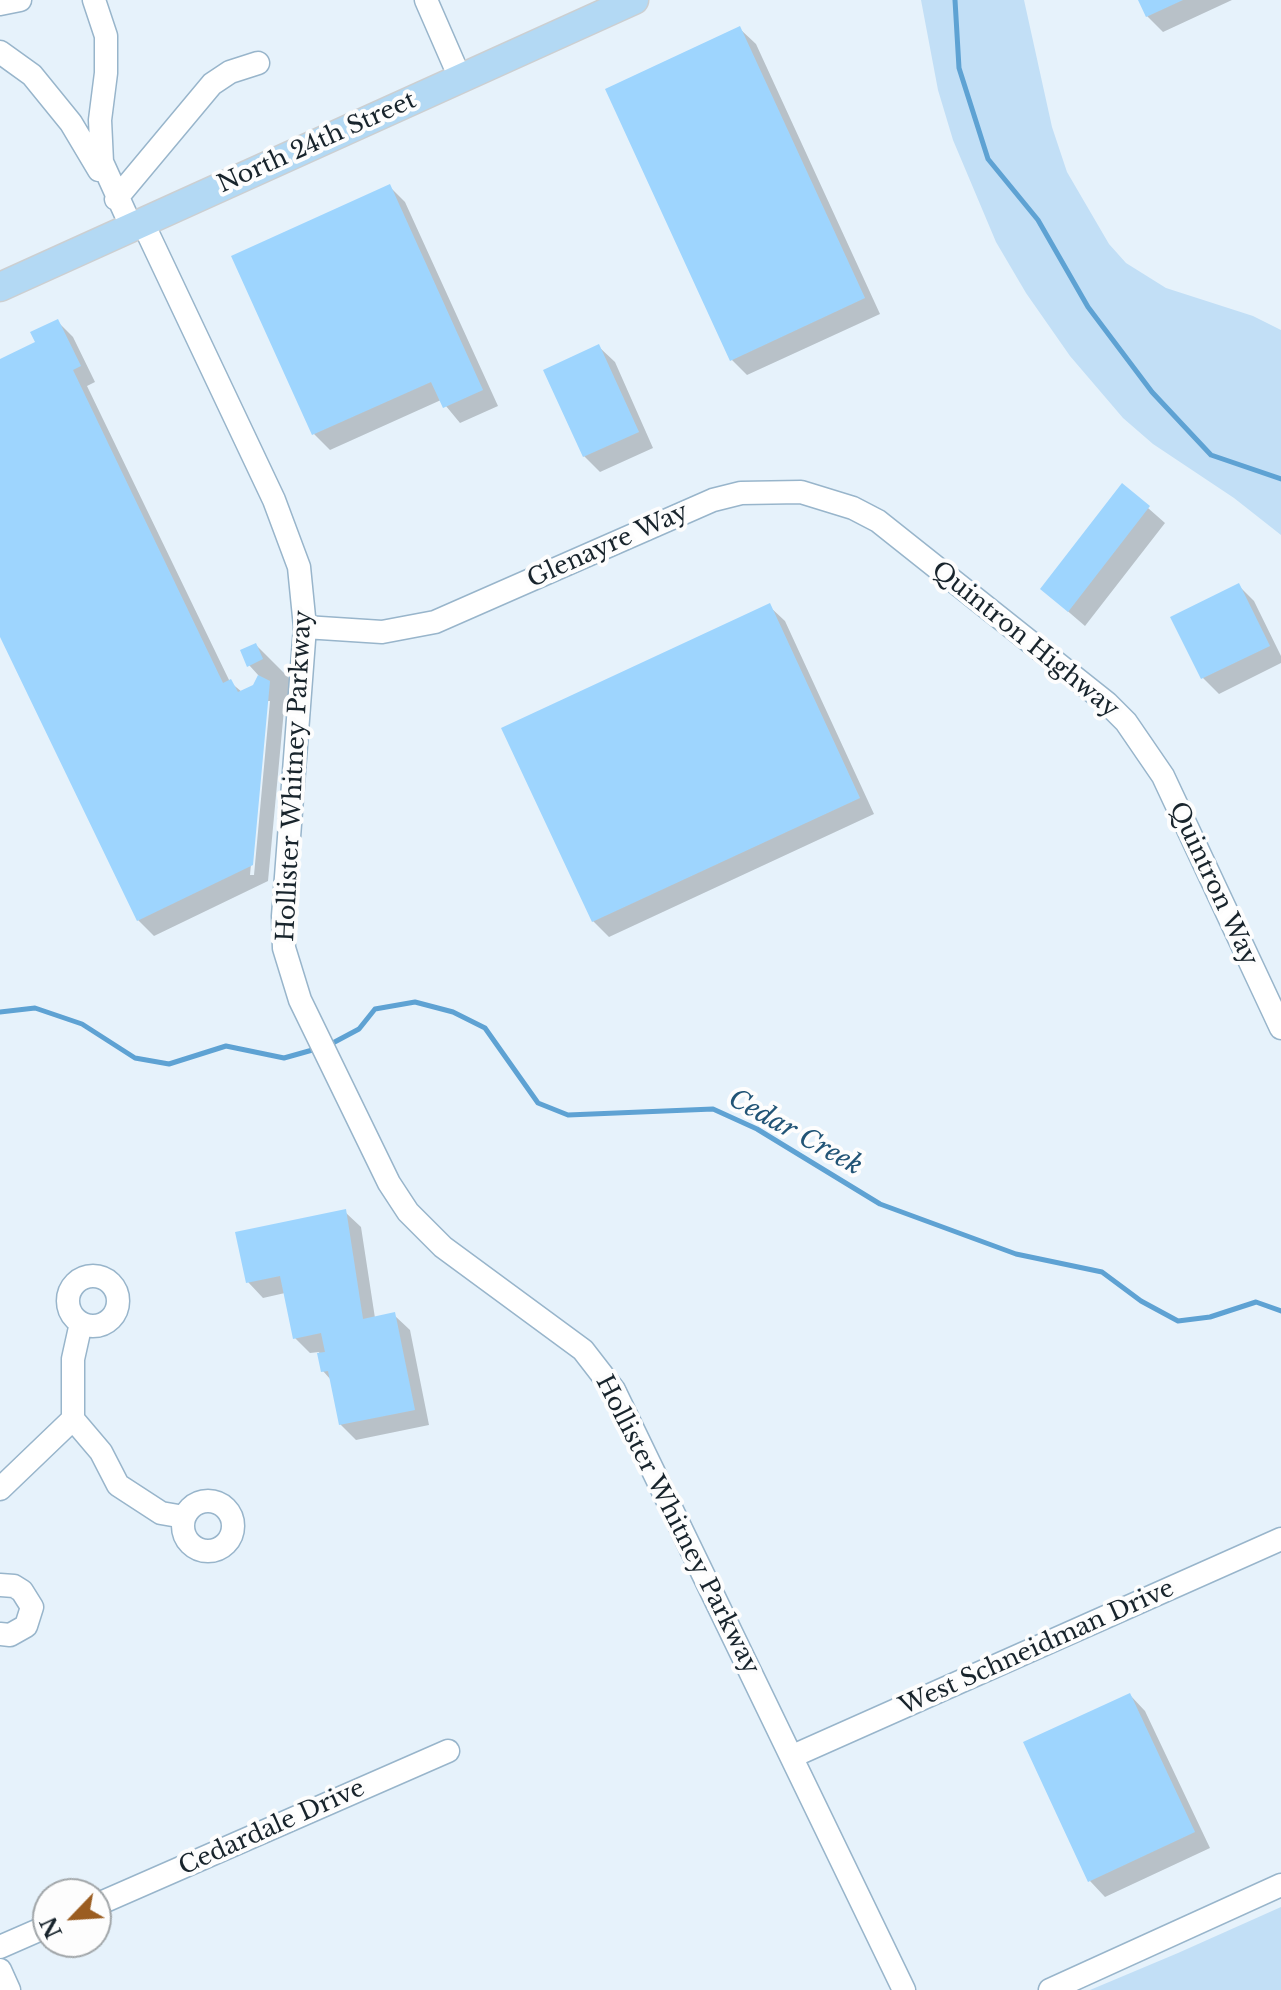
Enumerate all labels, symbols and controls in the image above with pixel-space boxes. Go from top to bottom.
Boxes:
street label: North 24th Street [213,86,421,200]
street label: Glenayre Way [523,498,693,594]
street label: Quintron Highway [926,556,1124,724]
street label: Hollister Whitney Parkway [272,610,318,942]
street label: Quintron Way [1163,798,1263,970]
water label: Cedar Creek [723,1084,867,1182]
street label: Hollister Whitney Parkway [589,1371,765,1679]
street label: West Schneidman Drive [895,1574,1179,1722]
street label: Cedardale Drive [175,1774,369,1882]
north arrow [32,1878,112,1958]
text: N [35,1912,68,1943]

